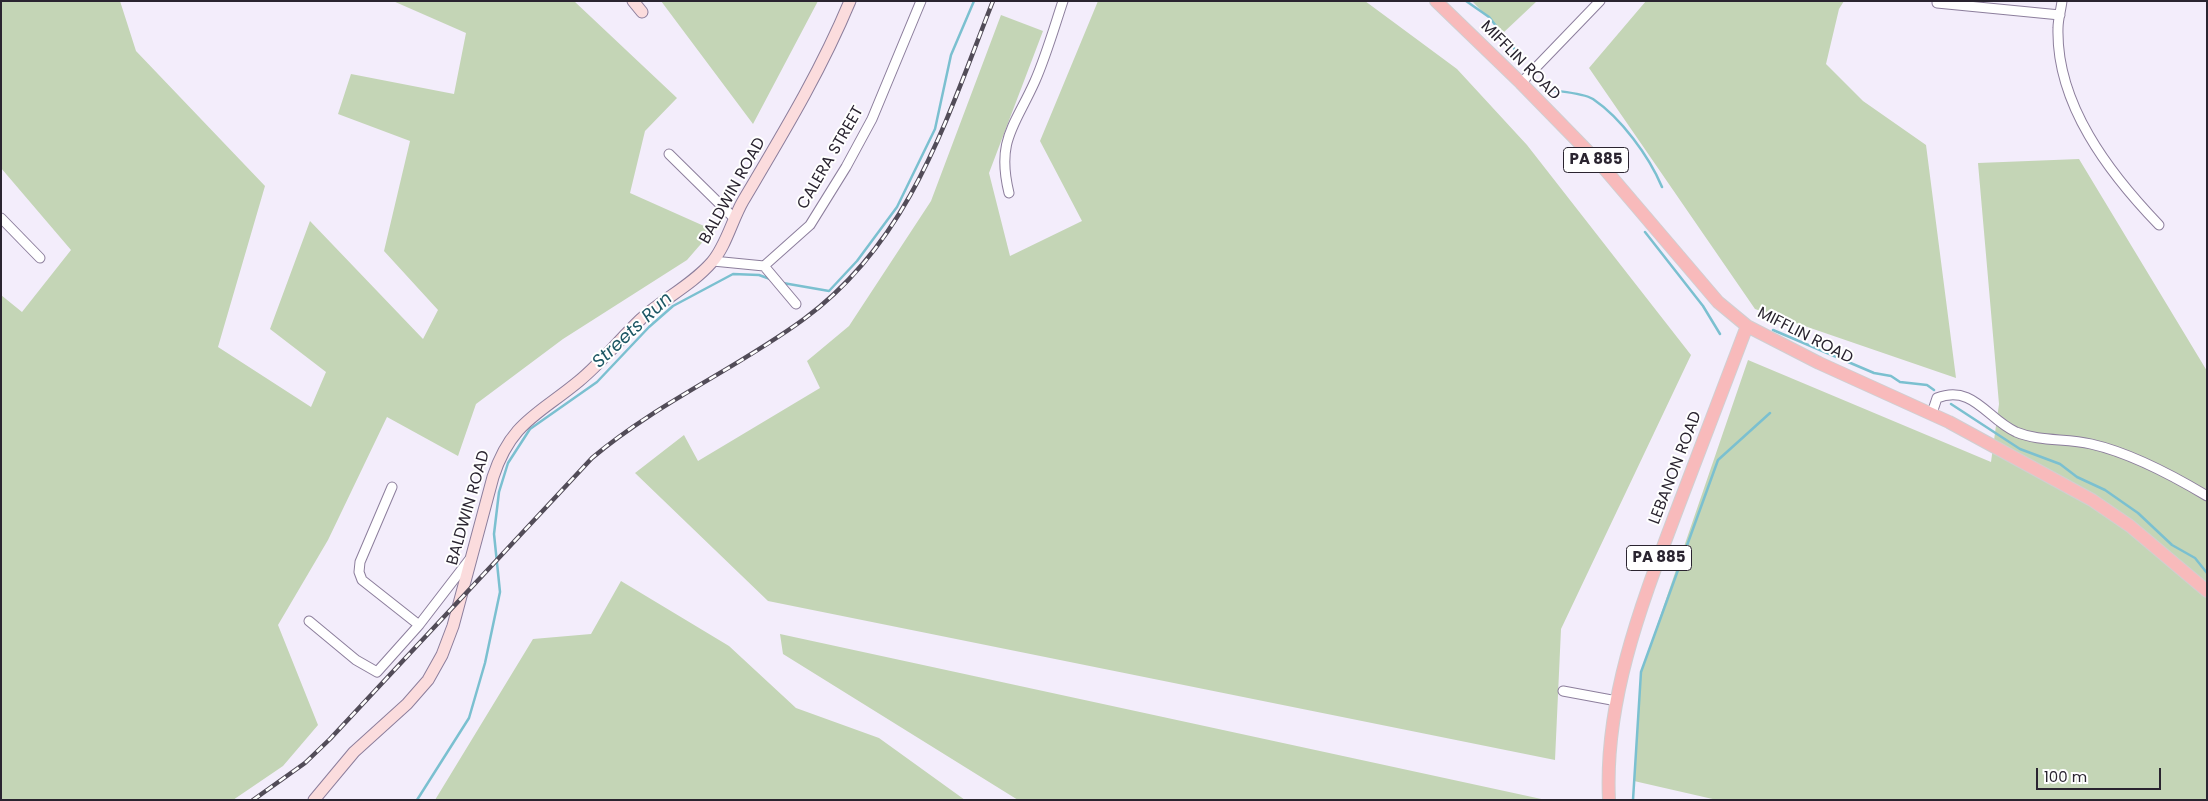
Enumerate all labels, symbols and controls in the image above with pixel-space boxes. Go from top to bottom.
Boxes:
street label: MIFFLIN ROAD [1476,17,1564,105]
street label: CALERA STREET [794,103,868,213]
street label: BALDWIN ROAD [696,135,770,247]
road number: PA 885 [1564,148,1628,172]
water label: Streets Run [589,289,677,373]
street label: MIFFLIN ROAD [1754,304,1856,368]
street label: LEBANON ROAD [1646,409,1706,527]
street label: BALDWIN ROAD [443,449,495,567]
road number: PA 885 [1626,546,1692,570]
scale bar [2038,758,2163,790]
text: 100 m [2044,766,2087,787]

